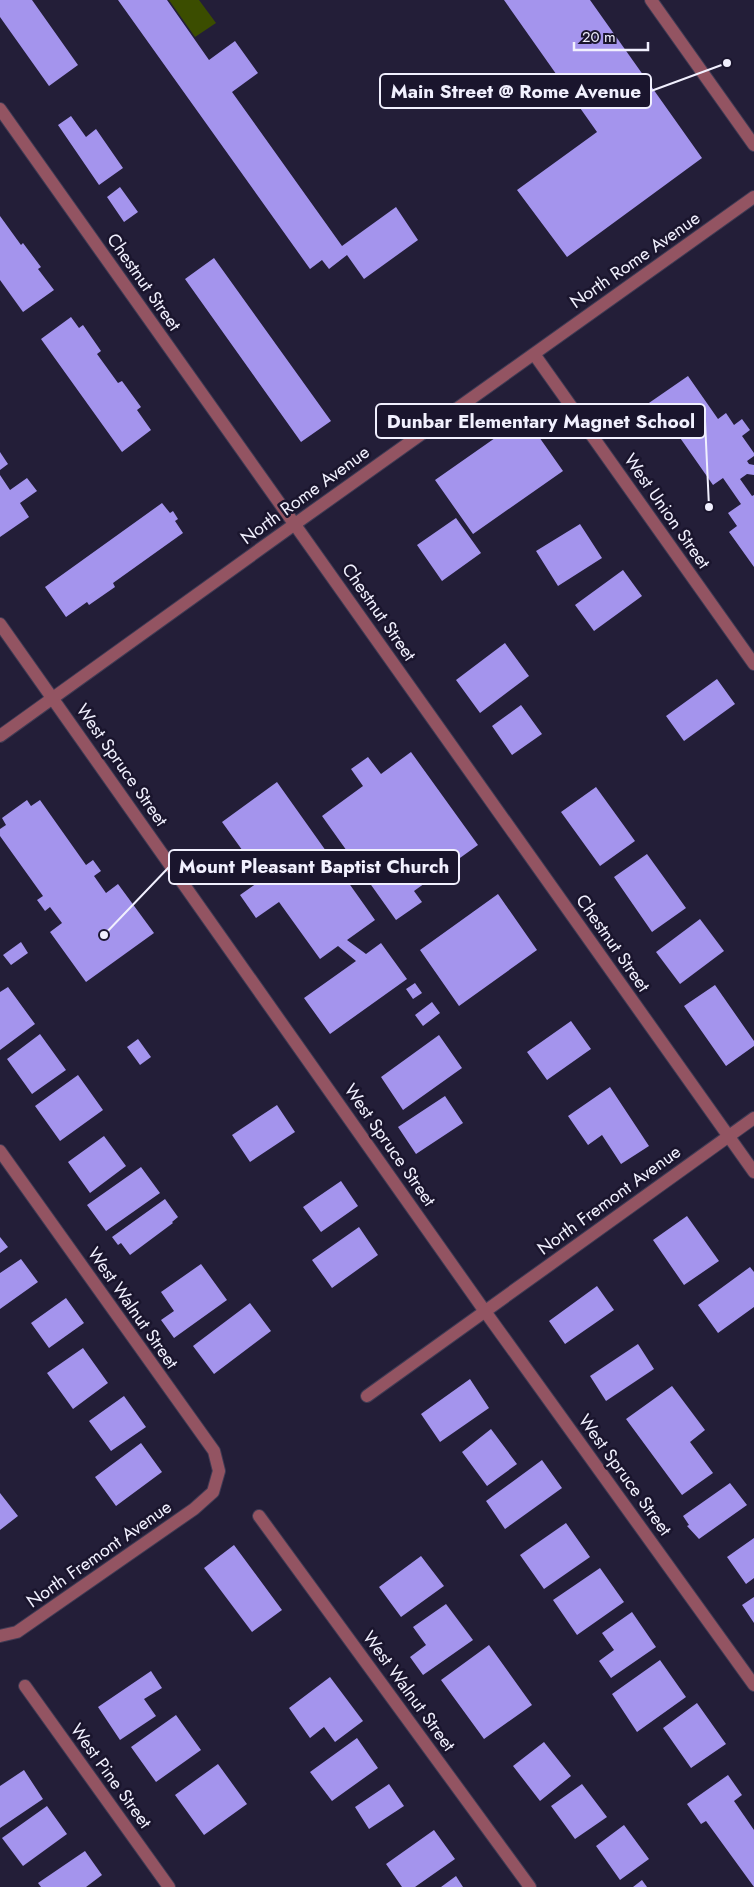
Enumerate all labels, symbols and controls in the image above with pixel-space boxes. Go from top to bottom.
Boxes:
scale bar [574,20,648,52]
text: 20 m [582,26,616,48]
callout: Main Street @ Rome Avenue [380,74,651,108]
text: Main Street @ Rome Avenue [391,78,641,105]
street label: North Rome Avenue [565,205,705,315]
street label: Chestnut Street [101,228,188,337]
callout: Dunbar Elementary Magnet School [376,404,705,438]
text: Dunbar Elementary Magnet School [387,408,695,435]
street label: North Rome Avenue [235,439,375,551]
street label: West Union Street [617,448,717,575]
street label: Chestnut Street [336,558,423,667]
street label: West Spruce Street [70,698,175,832]
callout: Mount Pleasant Baptist Church [169,850,459,884]
text: Mount Pleasant Baptist Church [179,853,449,880]
street label: Chestnut Street [570,889,657,998]
street label: West Spruce Street [338,1078,443,1212]
street label: North Fremont Avenue [532,1139,686,1261]
street label: West Walnut Street [81,1242,185,1375]
street label: West Spruce Street [572,1409,678,1542]
street label: North Fremont Avenue [21,1494,177,1614]
street label: West Walnut Street [356,1626,462,1757]
street label: West Pine Street [64,1718,158,1834]

